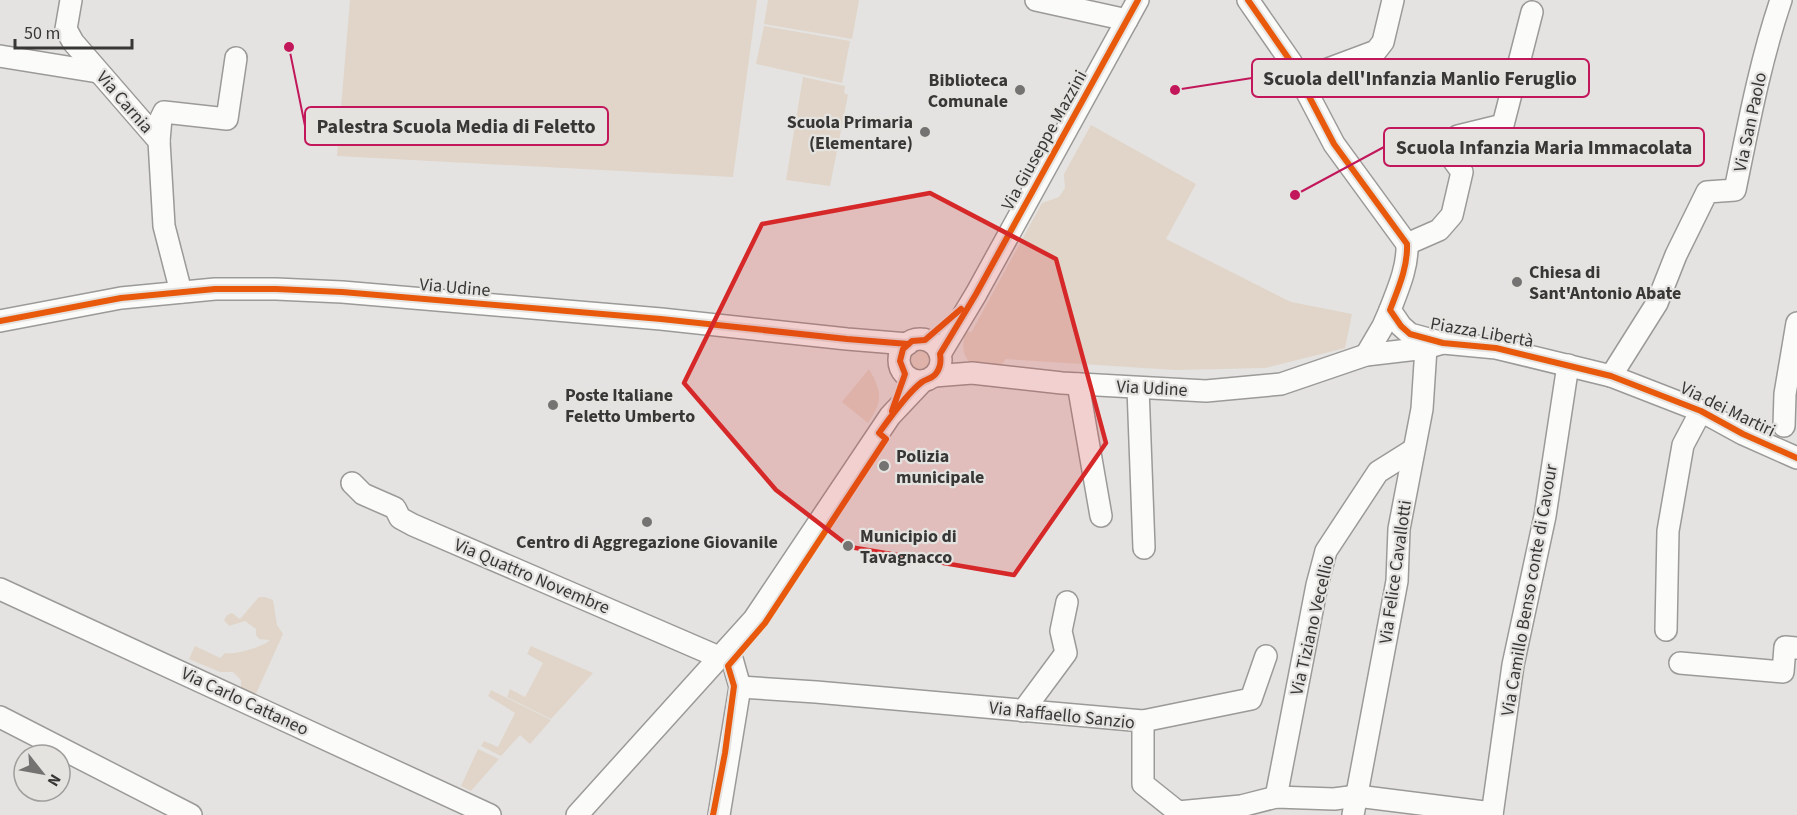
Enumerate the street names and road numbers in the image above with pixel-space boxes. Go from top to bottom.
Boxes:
street label: Via Carnia [90,66,159,139]
street label: Via Giuseppe Mazzini [995,66,1093,215]
street label: Via San Paolo [1728,70,1773,174]
street label: Via Udine [418,272,492,303]
street label: Piazza Libertà [1428,311,1535,354]
street label: Via Udine [1116,374,1188,403]
street label: Via dei Martiri [1676,376,1780,443]
street label: Via Camillo Benso conte di Cavour [1495,462,1564,718]
street label: Via Felice Cavallotti [1373,499,1418,645]
street label: Via Quattro Novembre [450,532,613,621]
street label: Via Tiziano Vecellio [1284,553,1341,698]
street label: Via Carlo Cattaneo [177,661,313,742]
street label: Via Raffaello Sanzio [988,695,1136,736]

